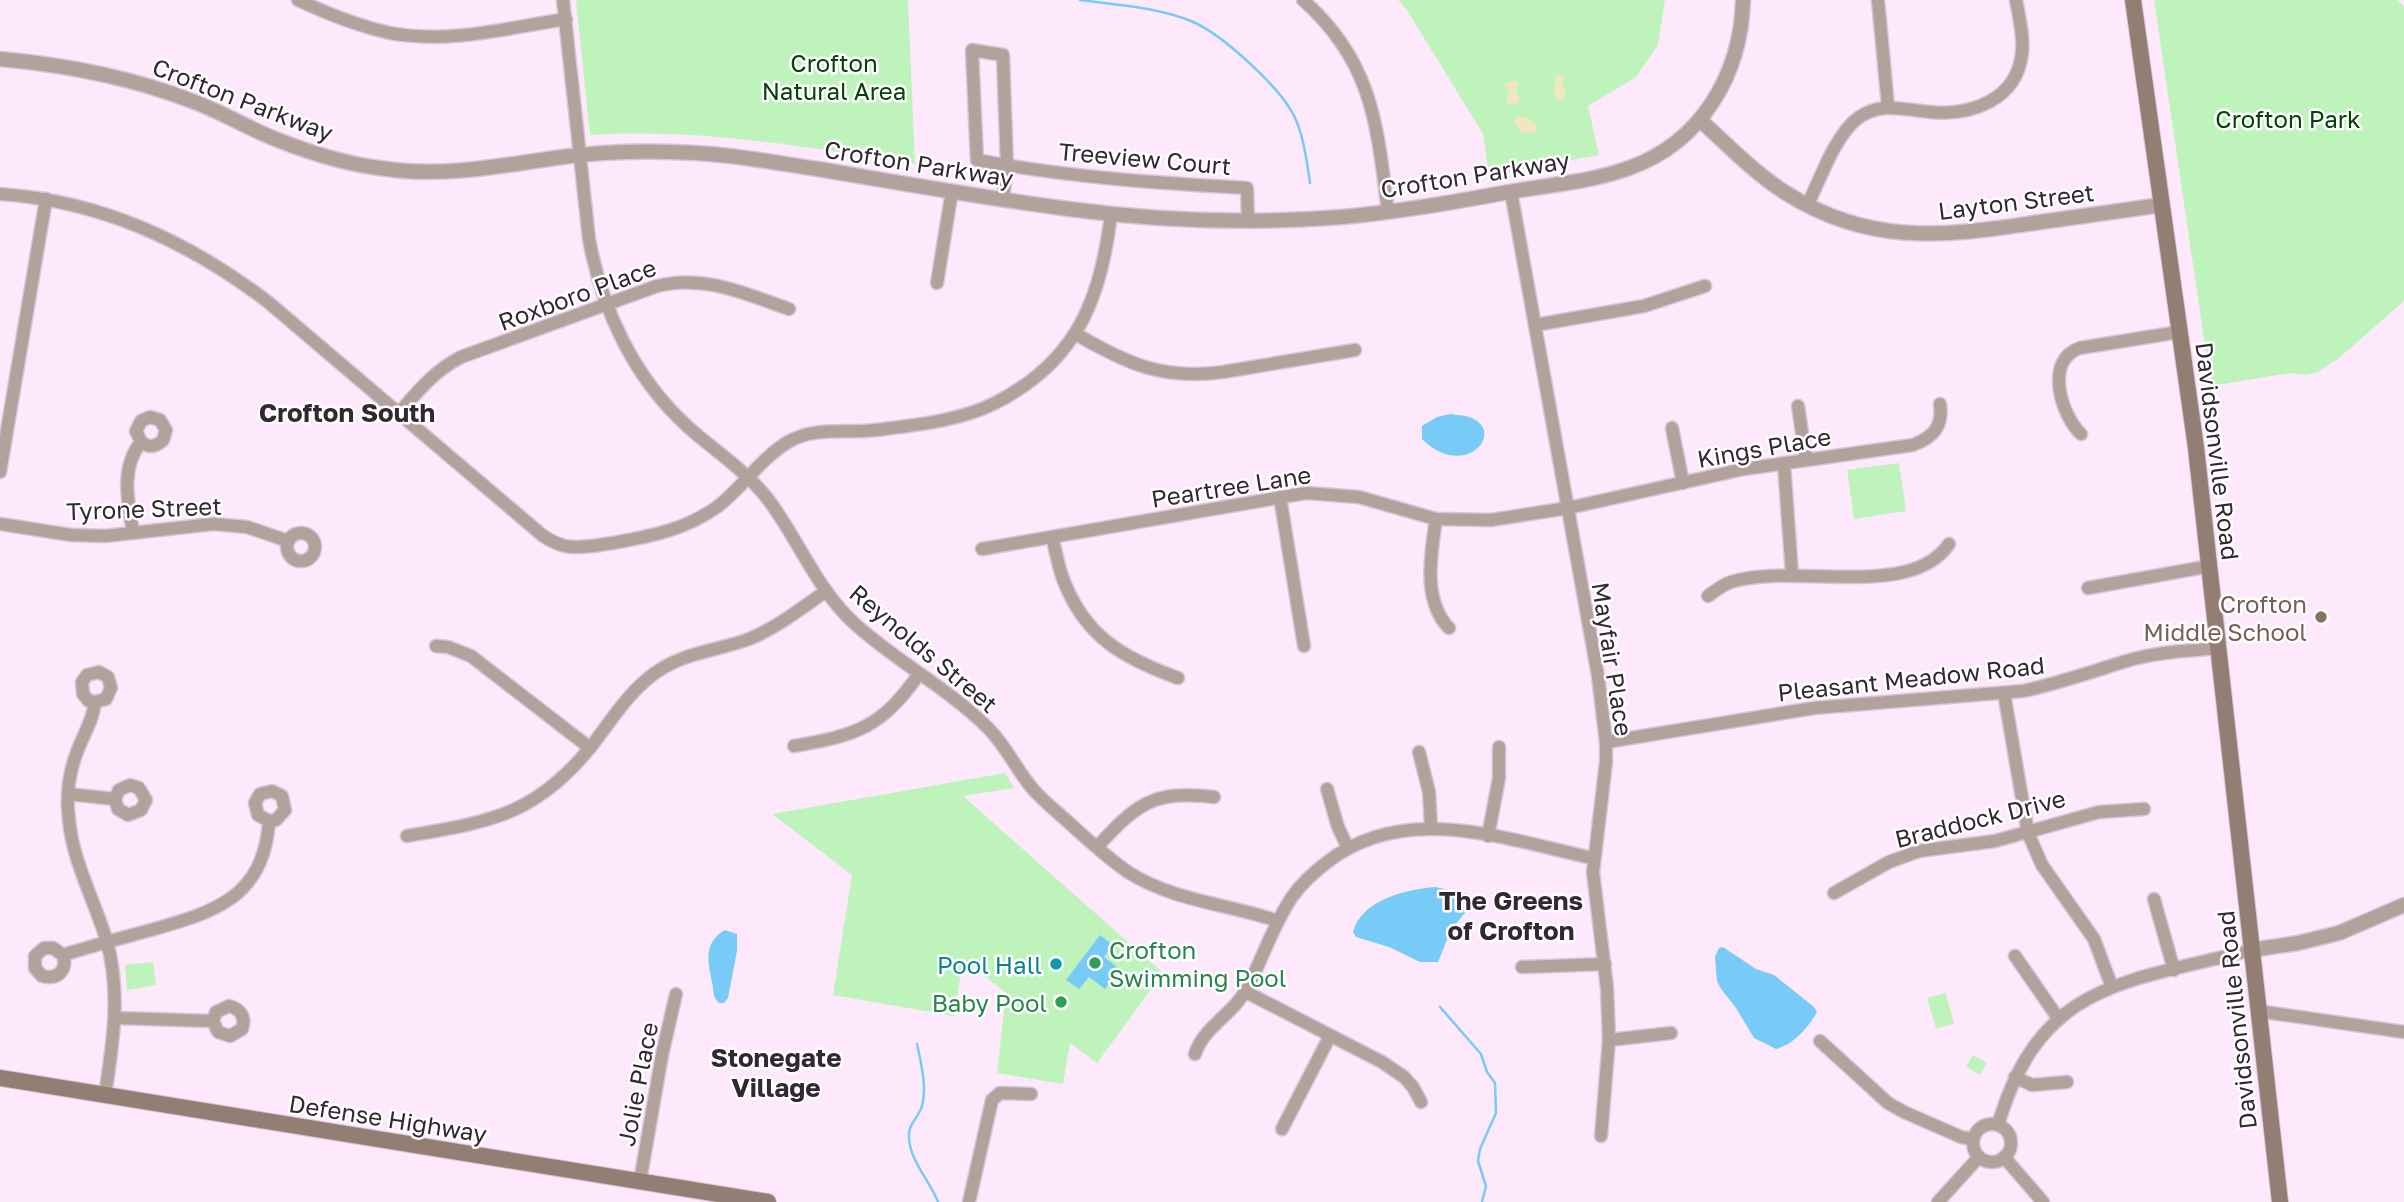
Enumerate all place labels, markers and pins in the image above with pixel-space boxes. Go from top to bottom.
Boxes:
place label: Crofton Middle School [2143,589,2307,646]
marker: Crofton Middle School [2313,609,2329,625]
place label: Crofton Swimming Pool [1109,935,1286,992]
place label: Pool Hall [937,950,1042,979]
marker: Crofton Swimming Pool [1087,955,1103,971]
marker: Pool Hall [1048,956,1064,972]
place label: Baby Pool [932,988,1047,1017]
marker: Baby Pool [1053,994,1069,1010]

